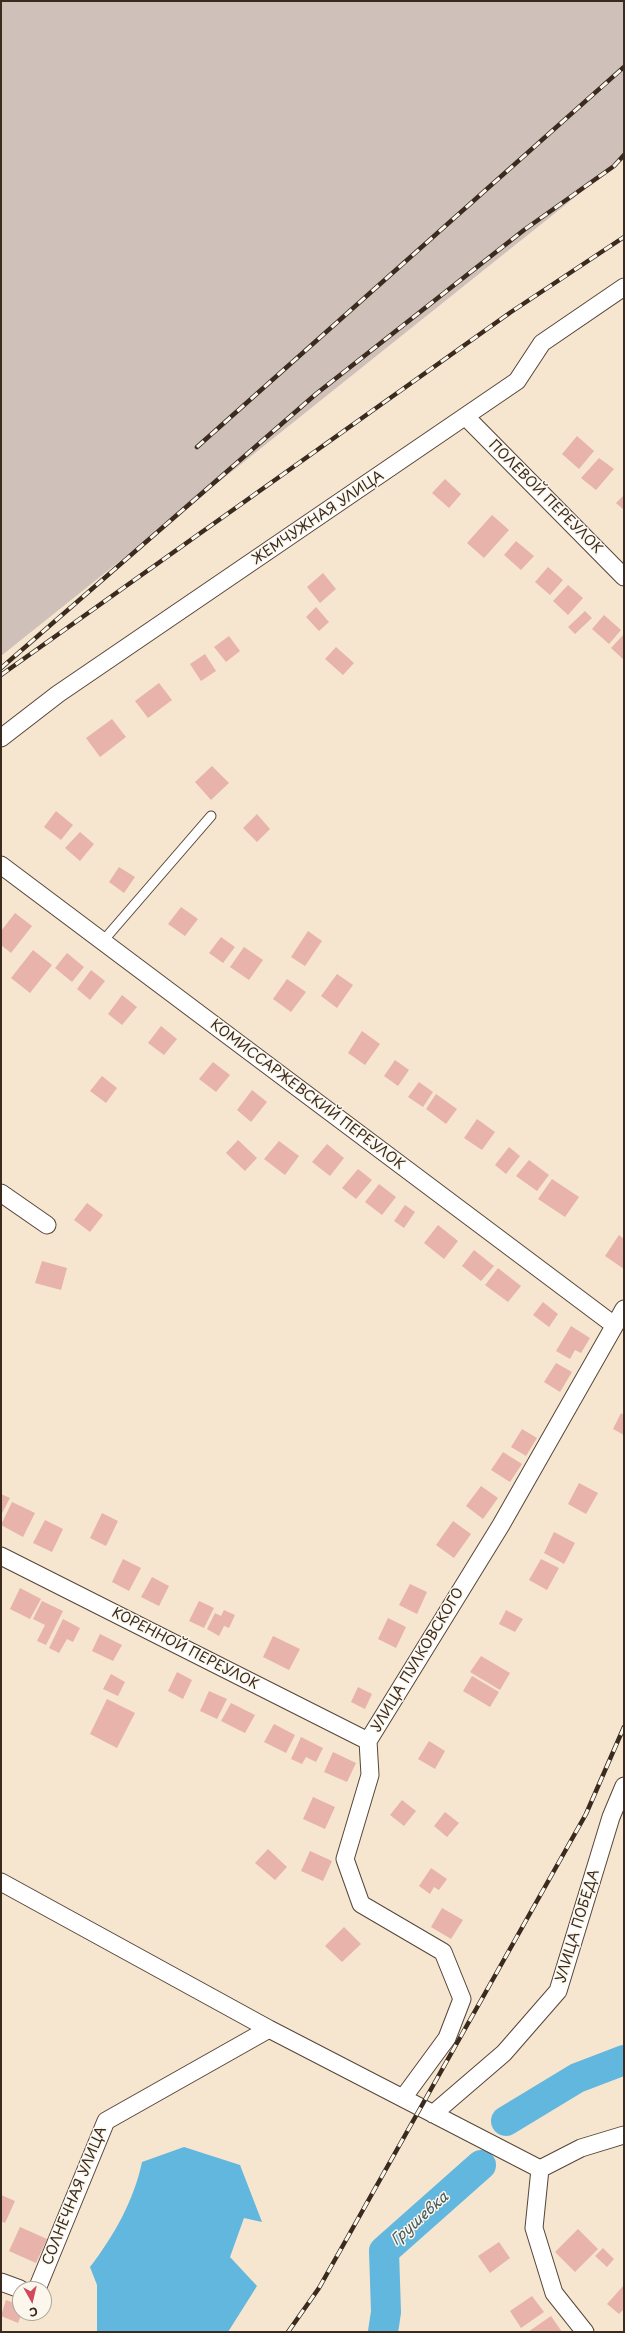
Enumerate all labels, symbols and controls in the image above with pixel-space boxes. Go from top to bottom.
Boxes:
street label: ПОЛЕВОЙ ПЕРЕУЛОК [485,437,605,557]
street label: ЖЕМЧУЖНАЯ УЛИЦА [249,468,387,568]
street label: КОМИССАРЖЕВСКИЙ ПЕРЕУЛОК [207,1017,407,1173]
street label: УЛИЦА ПУЛКОВСКОГО [368,1585,468,1735]
street label: КОРЕННОЙ ПЕРЕУЛОК [109,1605,261,1693]
street label: УЛИЦА ПОБЕДА [553,1867,603,1985]
street label: СОЛНЕЧНАЯ УЛИЦА [39,2124,111,2268]
water label: Грушевка [387,2188,453,2250]
north arrow [12,2281,52,2321]
text: С [28,2303,39,2321]

